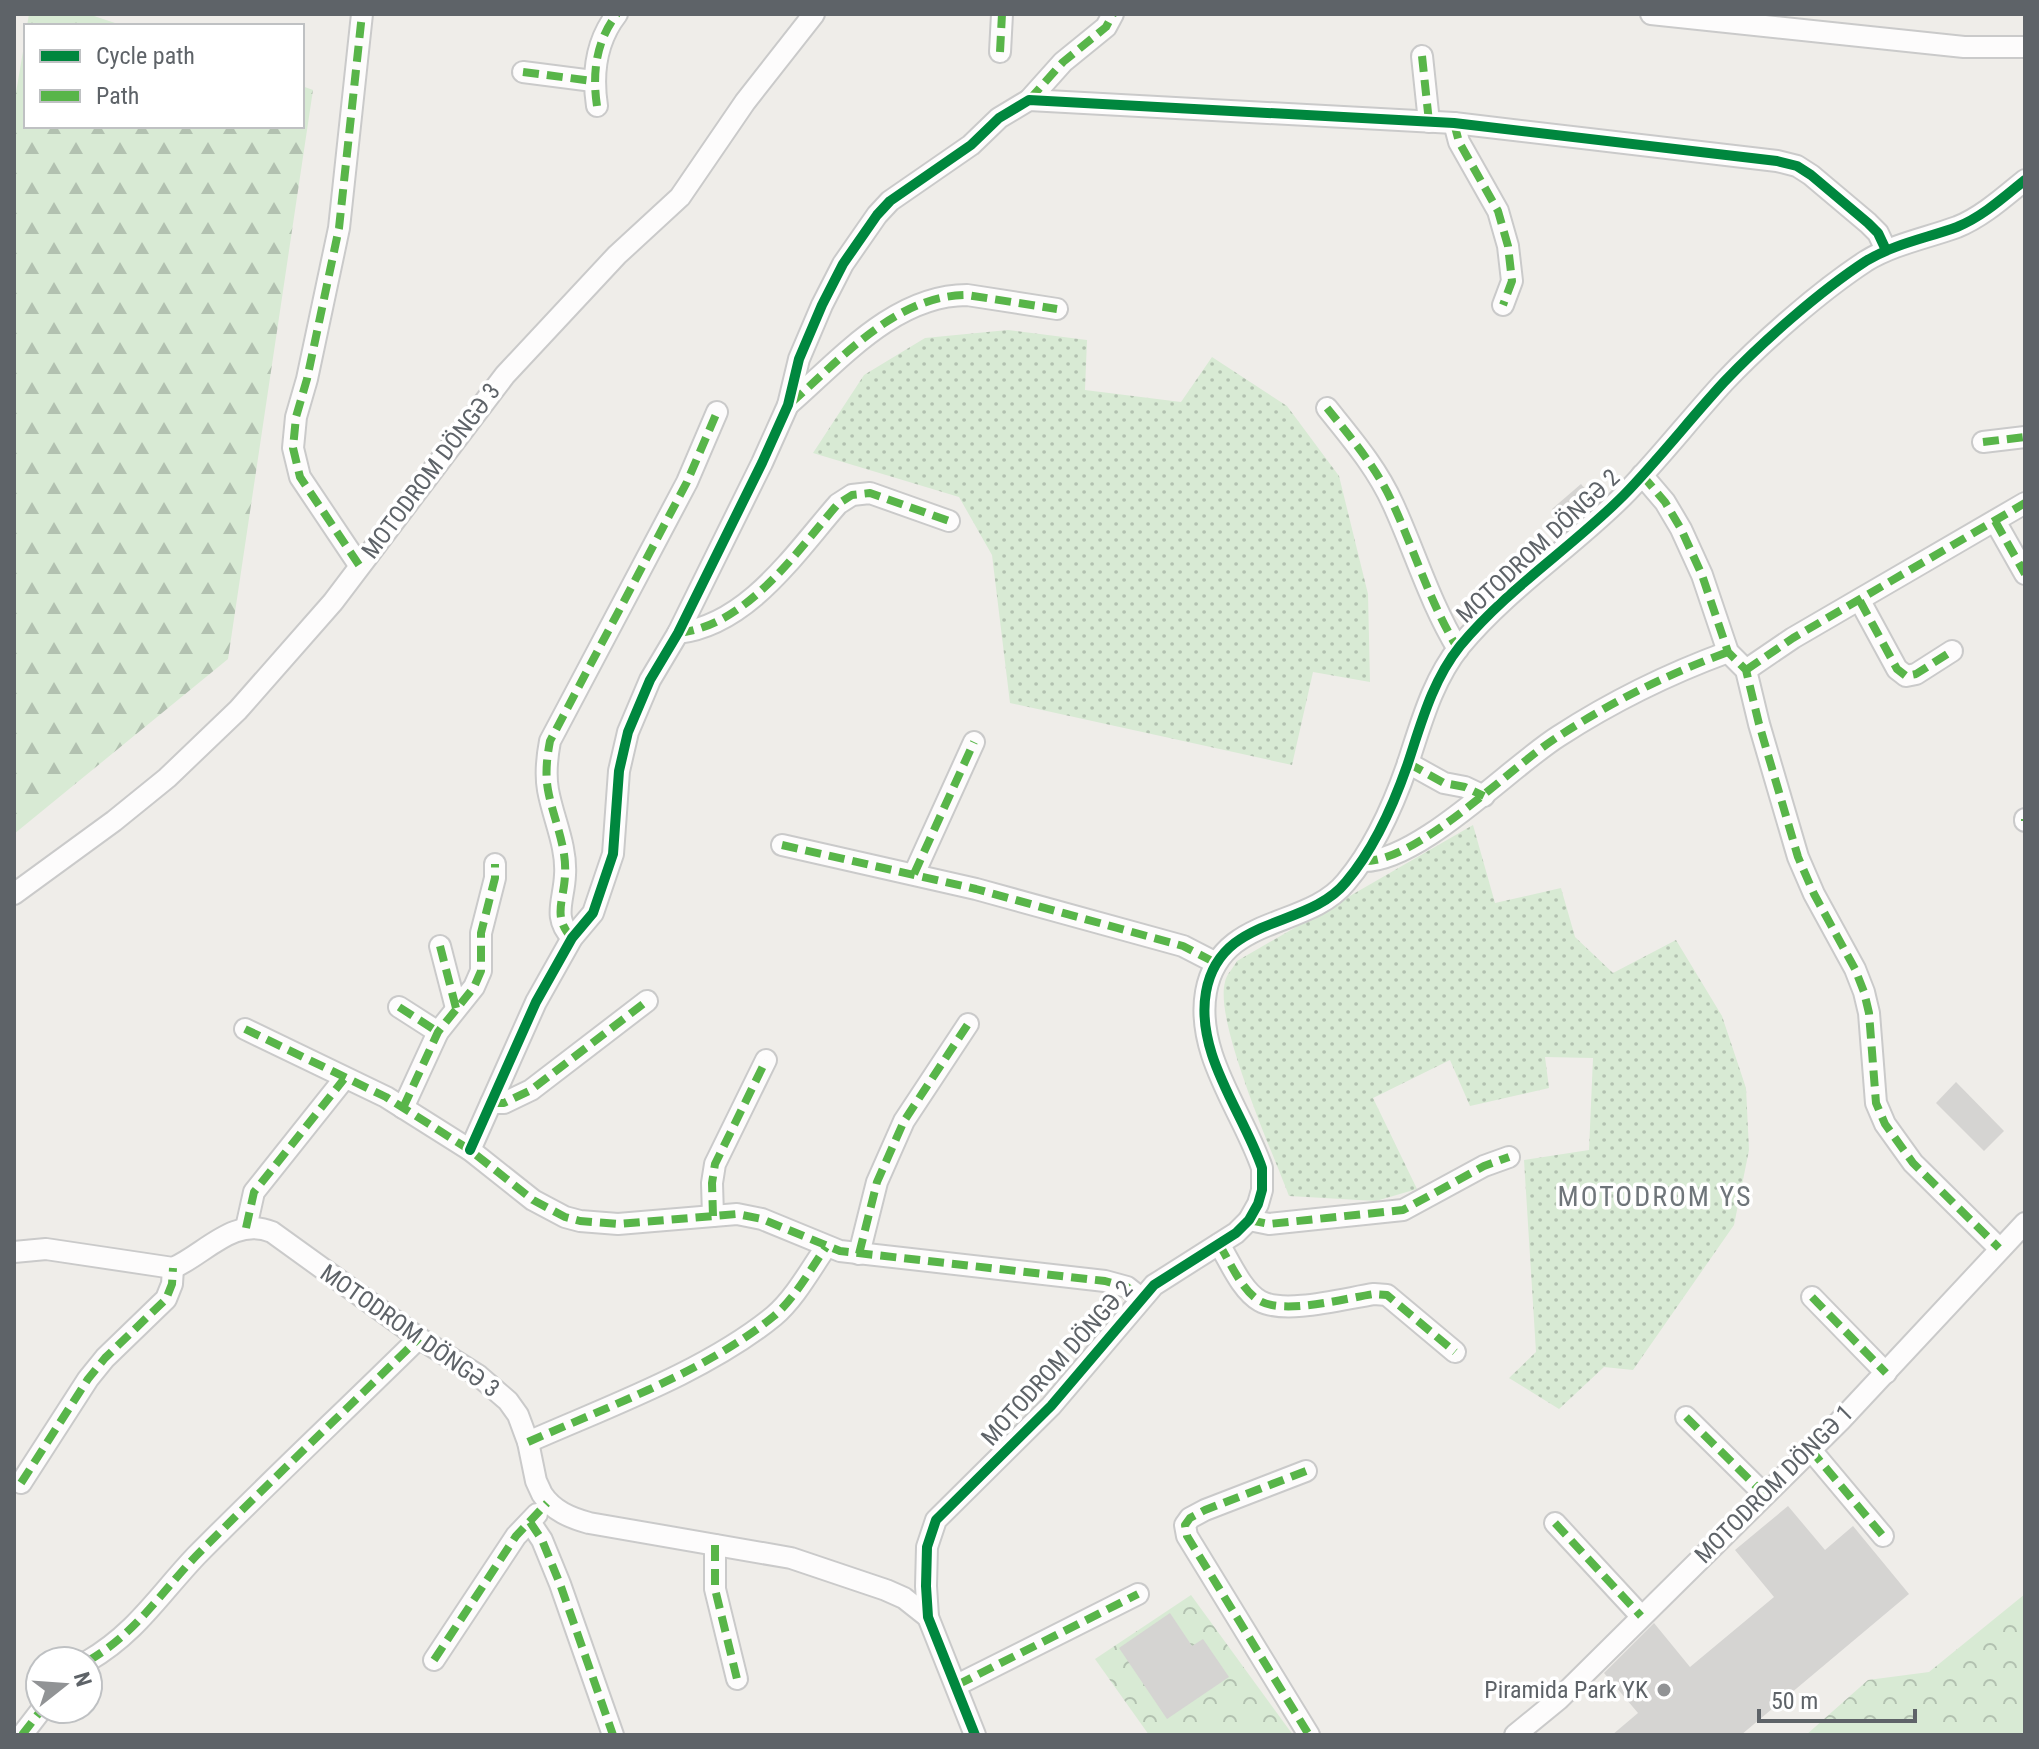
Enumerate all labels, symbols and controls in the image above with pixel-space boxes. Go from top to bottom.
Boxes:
legend [24,24,304,128]
text: Cycle path [96,42,195,70]
text: Path [96,82,139,110]
street label: MOTODROM DÖNGƏ 3 [356,378,506,564]
street label: MOTODROM DÖNGƏ 2 [1451,463,1625,629]
district label: MOTODROM YS [1558,1180,1752,1213]
street label: MOTODROM DÖNGƏ 3 [315,1259,505,1403]
street label: MOTODROM DÖNGƏ 2 [976,1275,1138,1451]
street label: MOTODROM DÖNGƏ 1 [1689,1399,1859,1569]
north arrow [24,1645,104,1725]
text: N [69,1669,97,1689]
scale bar [1759,1673,1915,1723]
place label: Piramida Park YK [1484,1676,1648,1704]
marker: Piramida Park YK [1655,1681,1673,1699]
text: 50 m [1771,1687,1818,1715]

